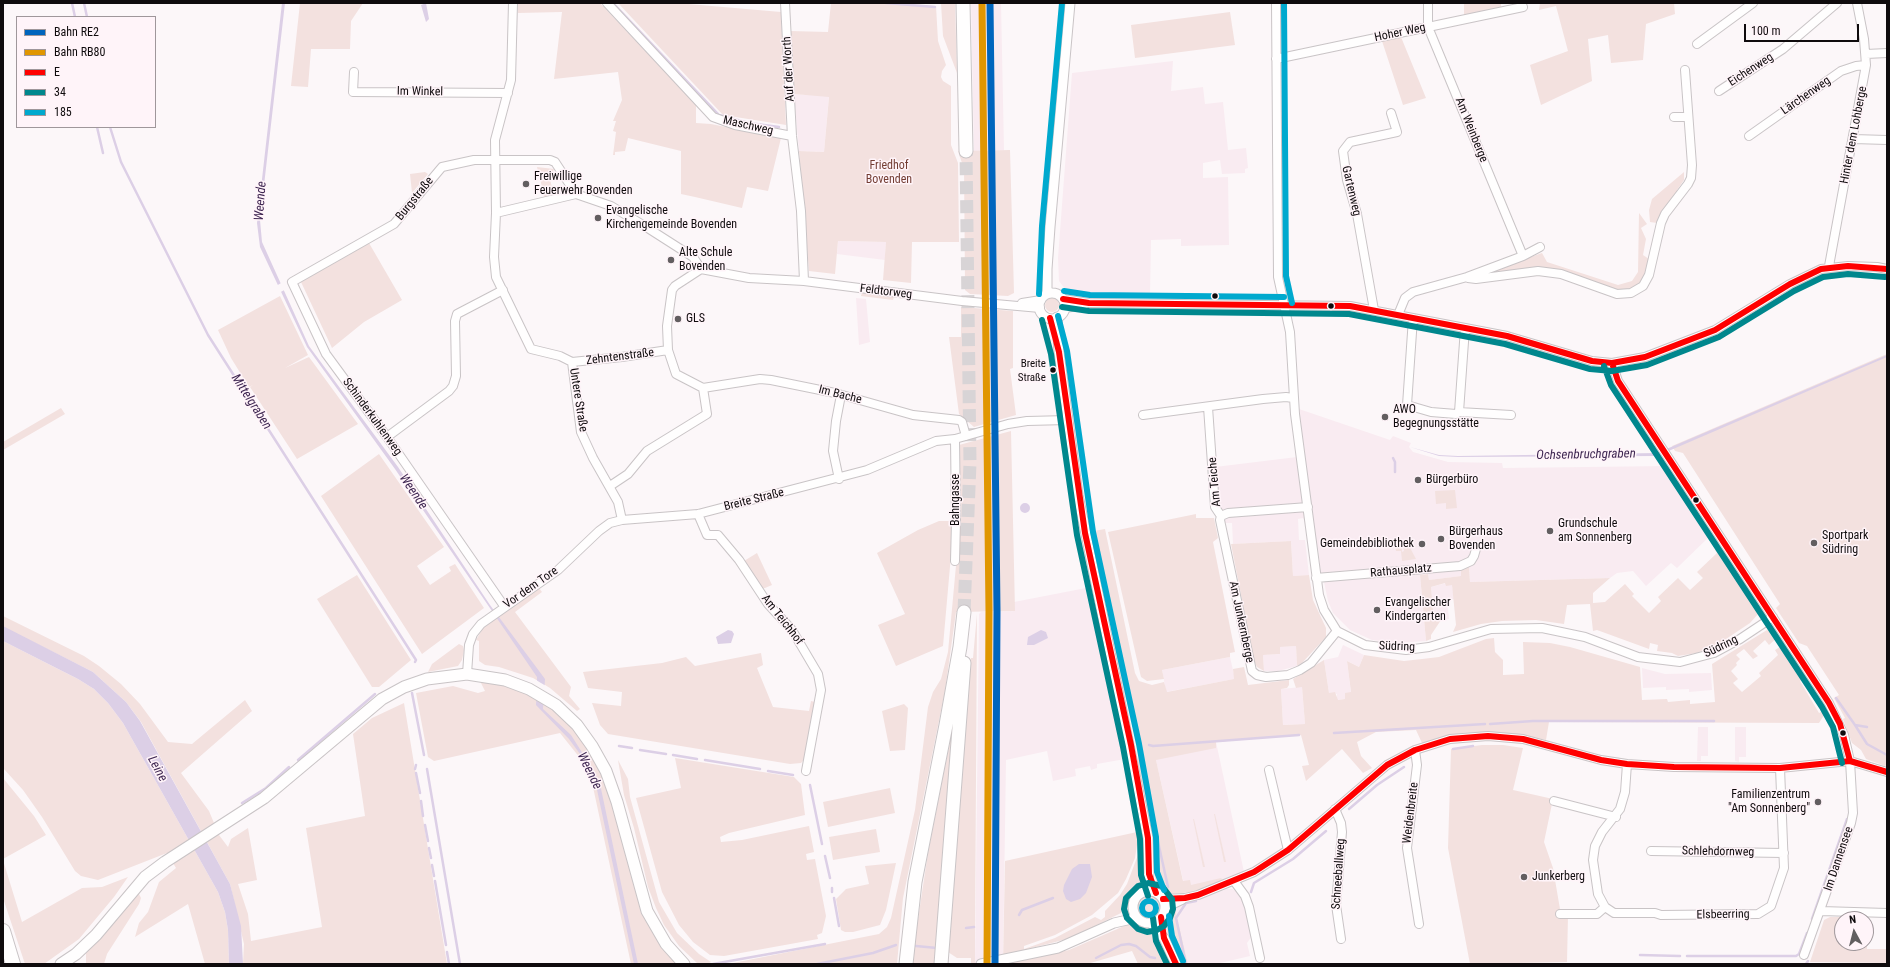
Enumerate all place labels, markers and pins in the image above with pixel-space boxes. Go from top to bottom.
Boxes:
place label: Freiwillige Feuerwehr Bovenden [534,170,632,198]
marker: Freiwillige Feuerwehr Bovenden [521,179,531,189]
place label: Evangelische Kirchengemeinde Bovenden [606,204,737,232]
marker: Evangelische Kirchengemeinde Bovenden [593,213,603,223]
place label: Alte Schule Bovenden [679,246,732,274]
marker: Alte Schule Bovenden [666,255,676,265]
unlabelled marker [1210,291,1220,301]
unlabelled marker [1326,301,1336,311]
place label: GLS [686,312,705,326]
marker: GLS [673,314,683,324]
place label: Breite Straße [1018,357,1046,383]
marker: Breite Straße [1048,365,1058,375]
place label: AWO Begegnungsstätte [1393,403,1479,431]
marker: AWO Begegnungsstätte [1380,412,1390,422]
place label: Bürgerbüro [1426,473,1478,487]
marker: Bürgerbüro [1413,475,1423,485]
unlabelled marker [1691,495,1701,505]
place label: Grundschule am Sonnenberg [1558,517,1632,545]
place label: Bürgerhaus Bovenden [1449,525,1503,553]
marker: Grundschule am Sonnenberg [1545,526,1555,536]
place label: Sportpark Südring [1822,529,1868,557]
marker: Bürgerhaus Bovenden [1436,534,1446,544]
place label: Gemeindebibliothek [1320,537,1414,551]
marker: Sportpark Südring [1809,538,1819,548]
marker: Gemeindebibliothek [1417,539,1427,549]
place label: Evangelischer Kindergarten [1385,596,1451,624]
marker: Evangelischer Kindergarten [1372,605,1382,615]
unlabelled marker [1838,728,1848,738]
place label: Familienzentrum "Am Sonnenberg" [1728,788,1810,816]
marker: Familienzentrum "Am Sonnenberg" [1813,797,1823,807]
place label: Junkerberg [1532,870,1585,884]
marker: Junkerberg [1519,872,1529,882]

